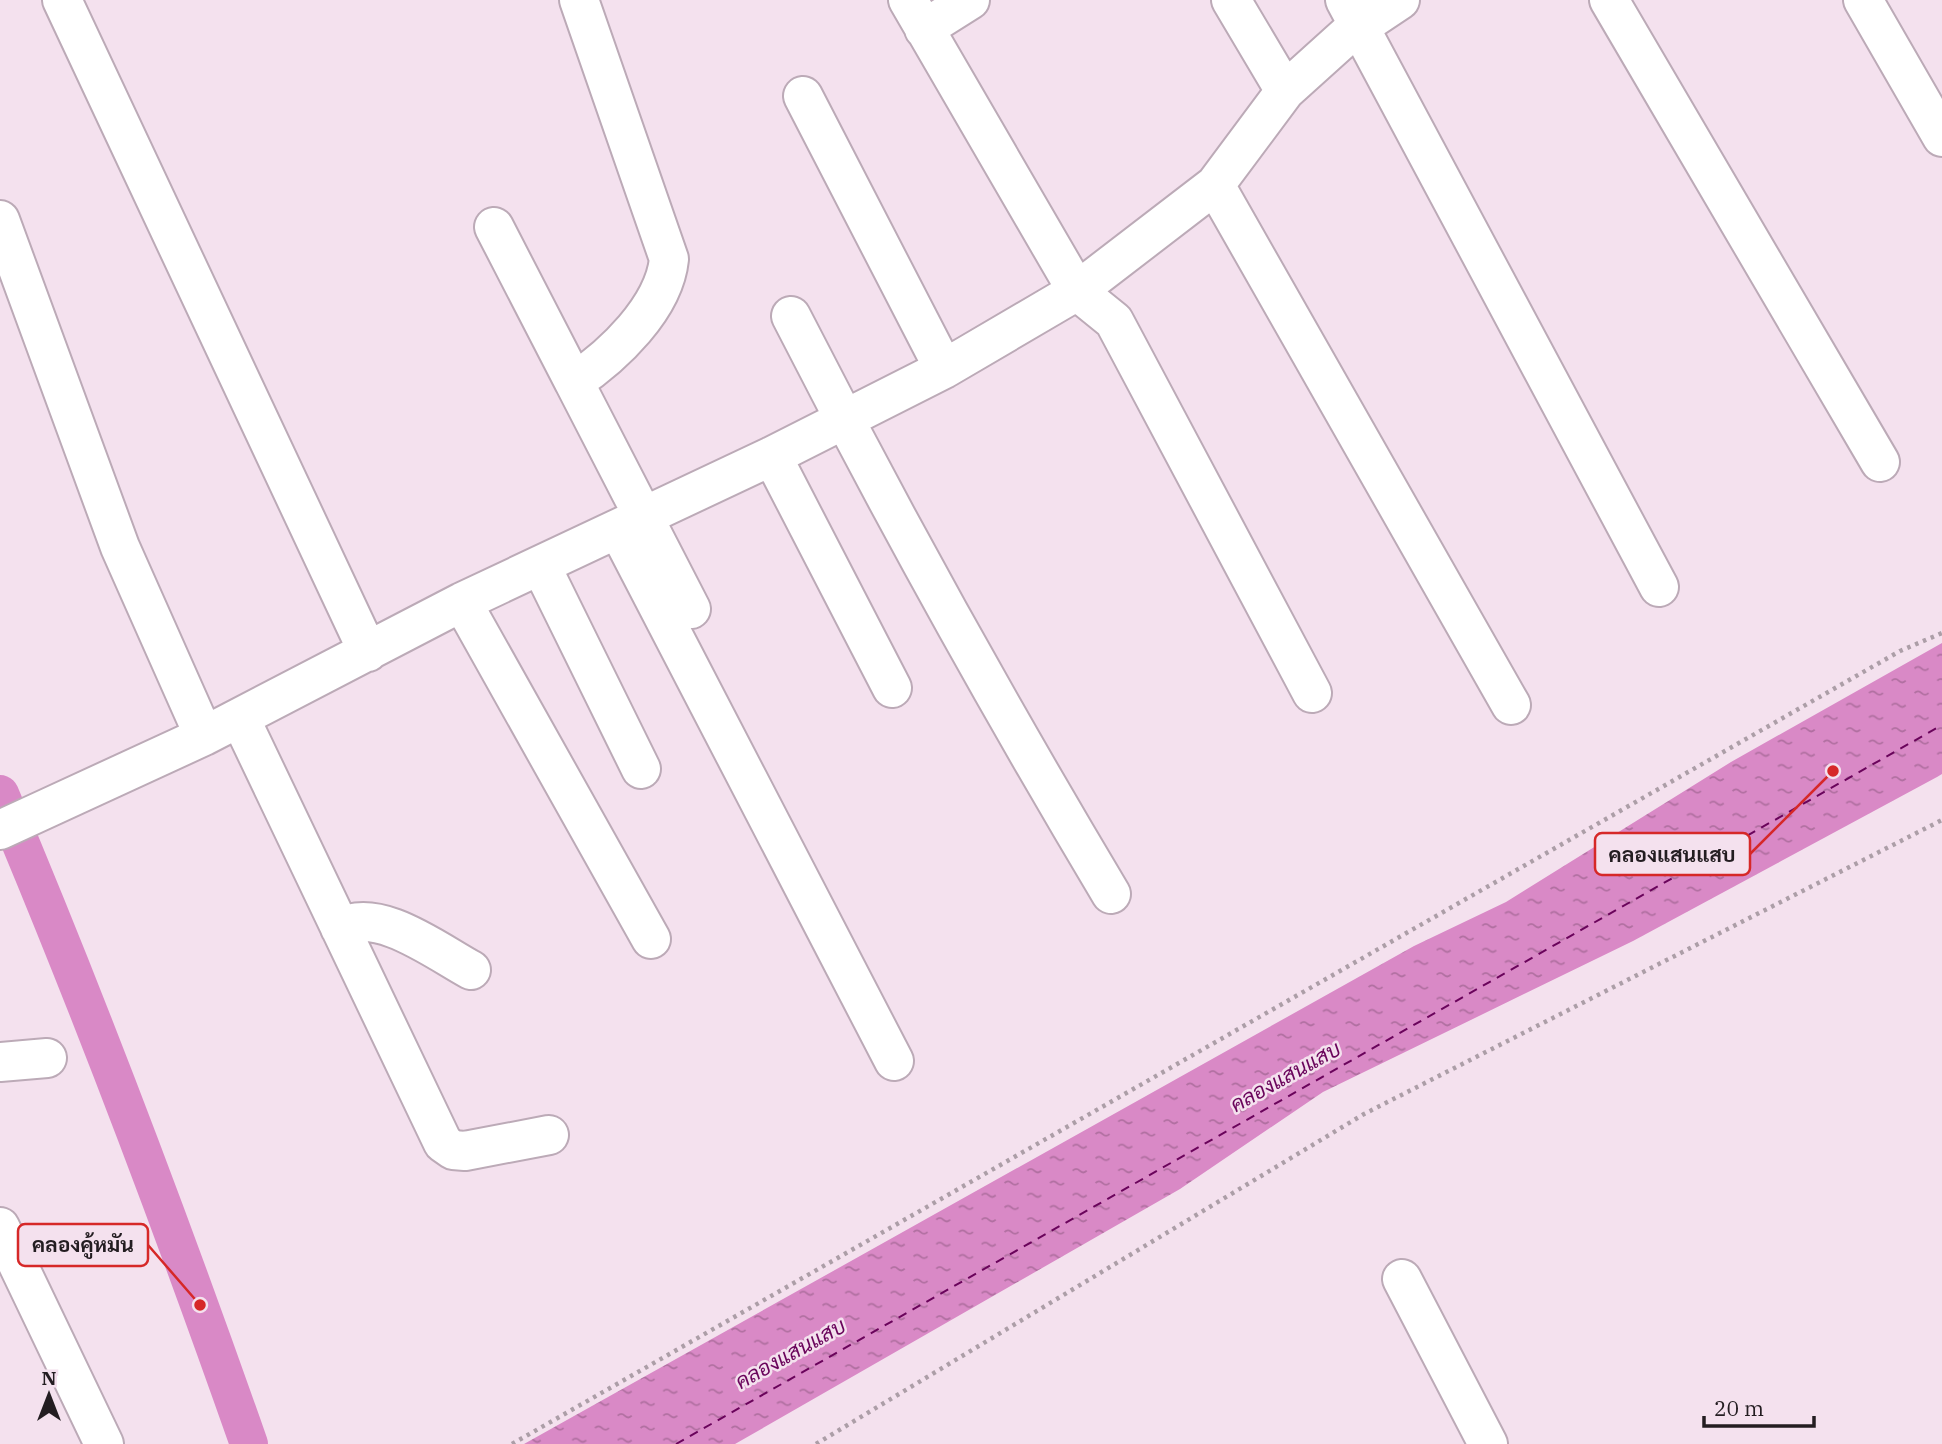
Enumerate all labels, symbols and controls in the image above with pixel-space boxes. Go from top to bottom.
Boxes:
callout: คลองแสนแสบ [1595,833,1750,875]
text: คลองแสนแสบ [1609,840,1735,868]
water label: คลองแสนแสบ [1225,1034,1346,1118]
callout: คลองคู้หมัน [18,1224,148,1266]
text: คลองคู้หมัน [32,1230,134,1259]
water label: คลองแสนแสบ [730,1311,851,1395]
north arrow [14,1360,84,1430]
text: N [41,1366,57,1390]
scale bar [1704,1384,1814,1428]
text: 20 m [1714,1394,1764,1422]

